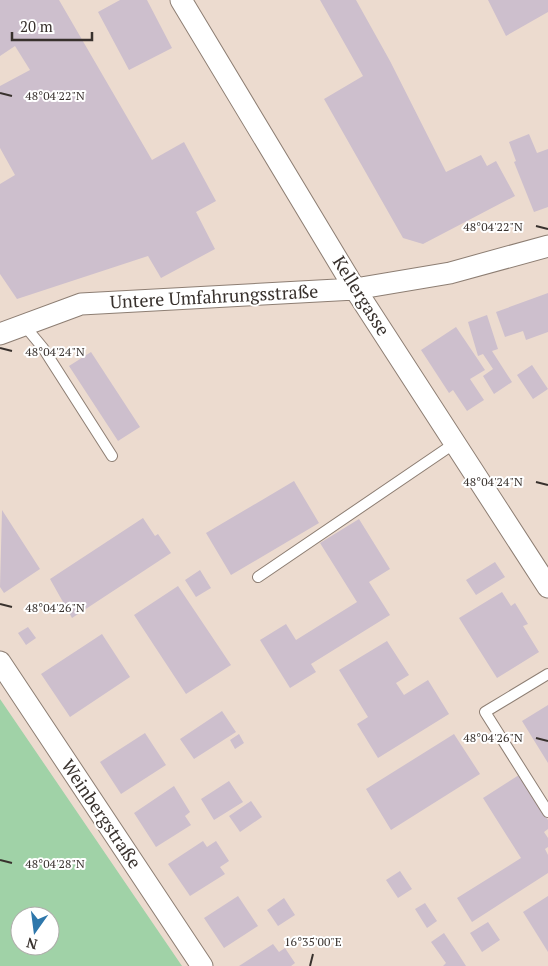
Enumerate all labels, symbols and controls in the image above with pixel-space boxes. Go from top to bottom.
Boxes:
scale bar [12,10,92,42]
text: 20 m [20,16,53,36]
text: 48°04'22"N [25,88,85,103]
text: 48°04'22"N [463,219,523,234]
street label: Kellergasse [328,251,396,340]
street label: Untere Umfahrungsstraße [109,279,319,313]
text: 48°04'24"N [25,344,85,359]
text: 48°04'24"N [463,474,523,489]
text: 48°04'26"N [25,600,85,615]
text: 48°04'26"N [463,730,523,745]
street label: Weinbergstraße [56,754,147,873]
text: 48°04'28"N [25,856,85,871]
north arrow [10,906,60,956]
text: N [24,934,39,955]
text: 16°35'00"E [284,934,342,949]

